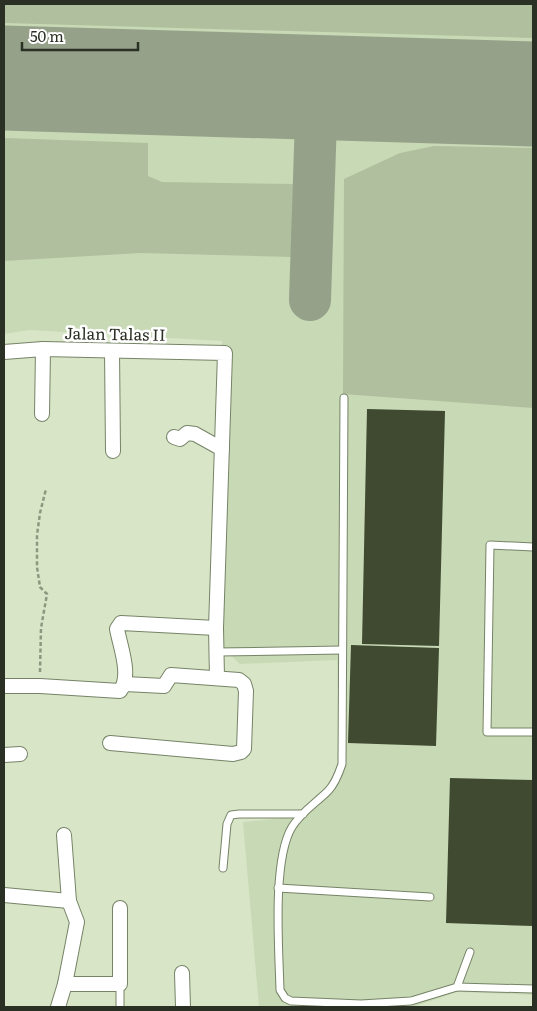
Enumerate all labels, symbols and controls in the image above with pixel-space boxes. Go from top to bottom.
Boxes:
scale bar [22,20,139,52]
text: 50 m [30,24,64,47]
street label: Jalan Talas II [64,320,166,346]

